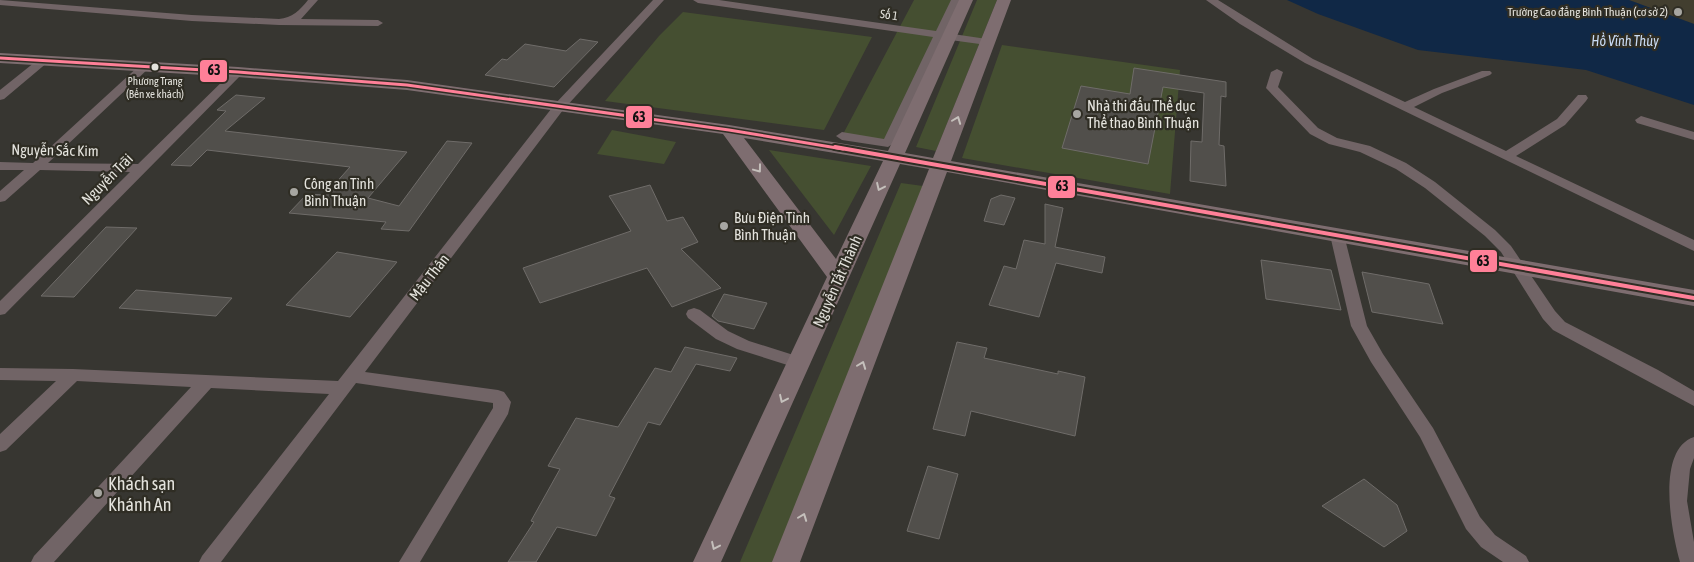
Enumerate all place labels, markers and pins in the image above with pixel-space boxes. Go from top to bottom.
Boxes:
place label: Trường Cao đẳng Bình Thuận (cơ sở 2) [1508,5,1668,19]
marker: Trường Cao đẳng Bình Thuận (cơ sở 2) [1672,6,1684,18]
marker: Phương Trang (Bến xe khách) [150,62,160,72]
place label: Phương Trang (Bến xe khách) [126,75,184,100]
place label: Nhà thi đấu Thể dục Thể thao Bình Thuận [1087,97,1199,131]
marker: Nhà thi đấu Thể dục Thể thao Bình Thuận [1071,108,1083,120]
place label: Công an Tỉnh Bình Thuận [304,175,374,209]
marker: Công an Tỉnh Bình Thuận [288,186,300,198]
place label: Bưu Điện Tỉnh Bình Thuận [734,209,810,243]
marker: Bưu Điện Tỉnh Bình Thuận [718,220,730,232]
place label: Khách sạn Khánh An [108,473,175,515]
marker: Khách sạn Khánh An [92,487,104,499]

